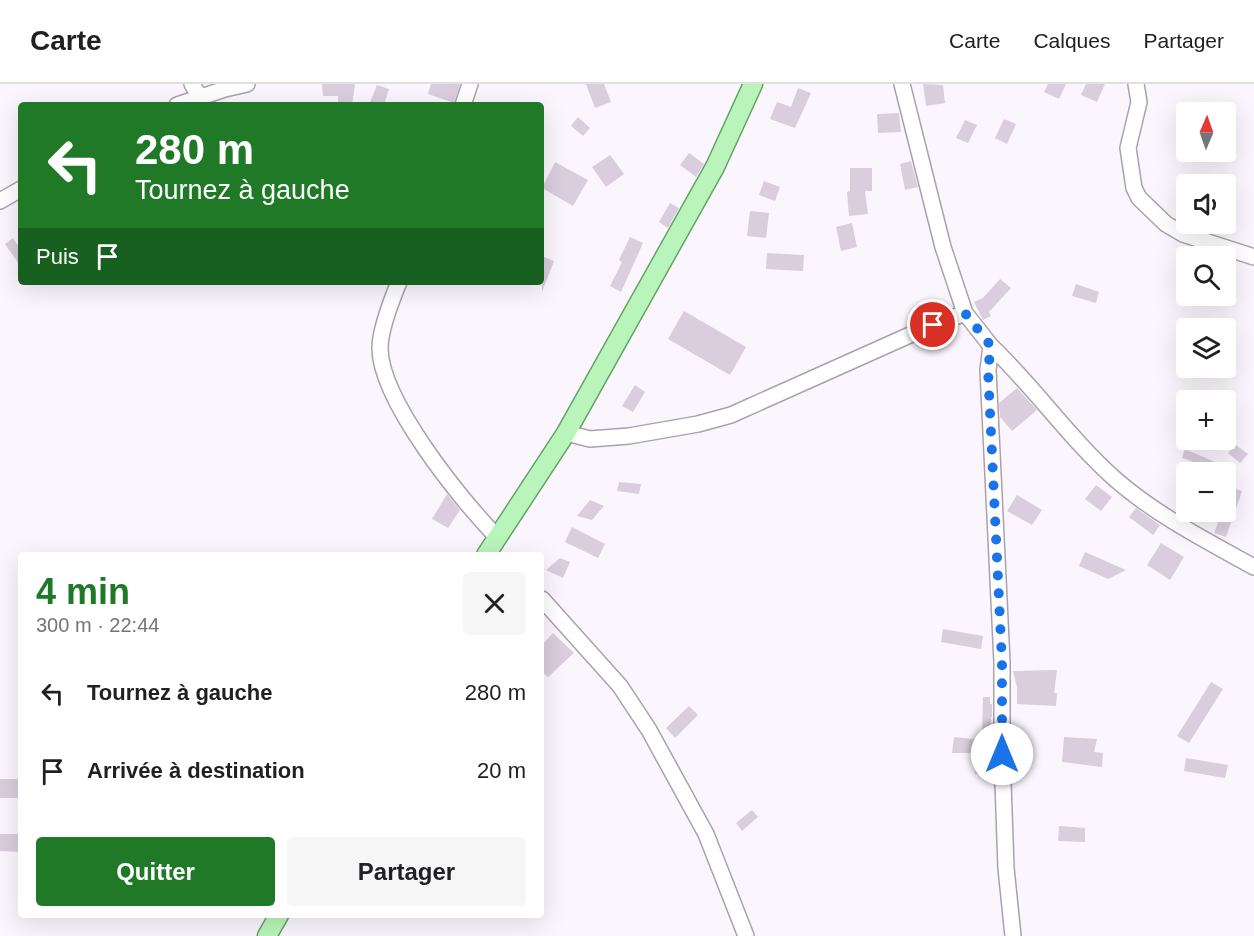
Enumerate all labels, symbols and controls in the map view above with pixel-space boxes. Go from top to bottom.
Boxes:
text: Carte [30,25,102,56]
text: Carte [949,29,1000,52]
text: Calques [1033,29,1110,52]
text: Partager [1143,29,1224,52]
north arrow [1176,102,1236,162]
map controls [1176,102,1236,522]
icon: left [36,126,114,204]
text: 280 m [135,126,254,173]
button: sound [1176,174,1236,234]
text: Tournez à gauche [135,175,350,205]
icon: arrive [91,240,124,273]
text: Puis [36,244,79,269]
button: search [1176,246,1236,306]
pin [907,299,958,350]
icon: arrive [916,308,949,341]
button: layers [1176,318,1236,378]
button: + [1176,390,1236,450]
button: − [1176,462,1236,522]
text: 4 min [36,571,130,612]
button: close [463,572,526,635]
text: 300 m · 22:44 [36,614,159,636]
icon: left [36,677,69,710]
text: Tournez à gauche [87,680,272,705]
text: 280 m [465,680,526,705]
position arrow [970,722,1034,786]
icon: arrive [36,755,69,788]
text: Arrivée à destination [87,758,305,783]
text: 20 m [477,758,526,783]
button: Quitter [36,837,275,906]
button: Partager [287,837,526,906]

